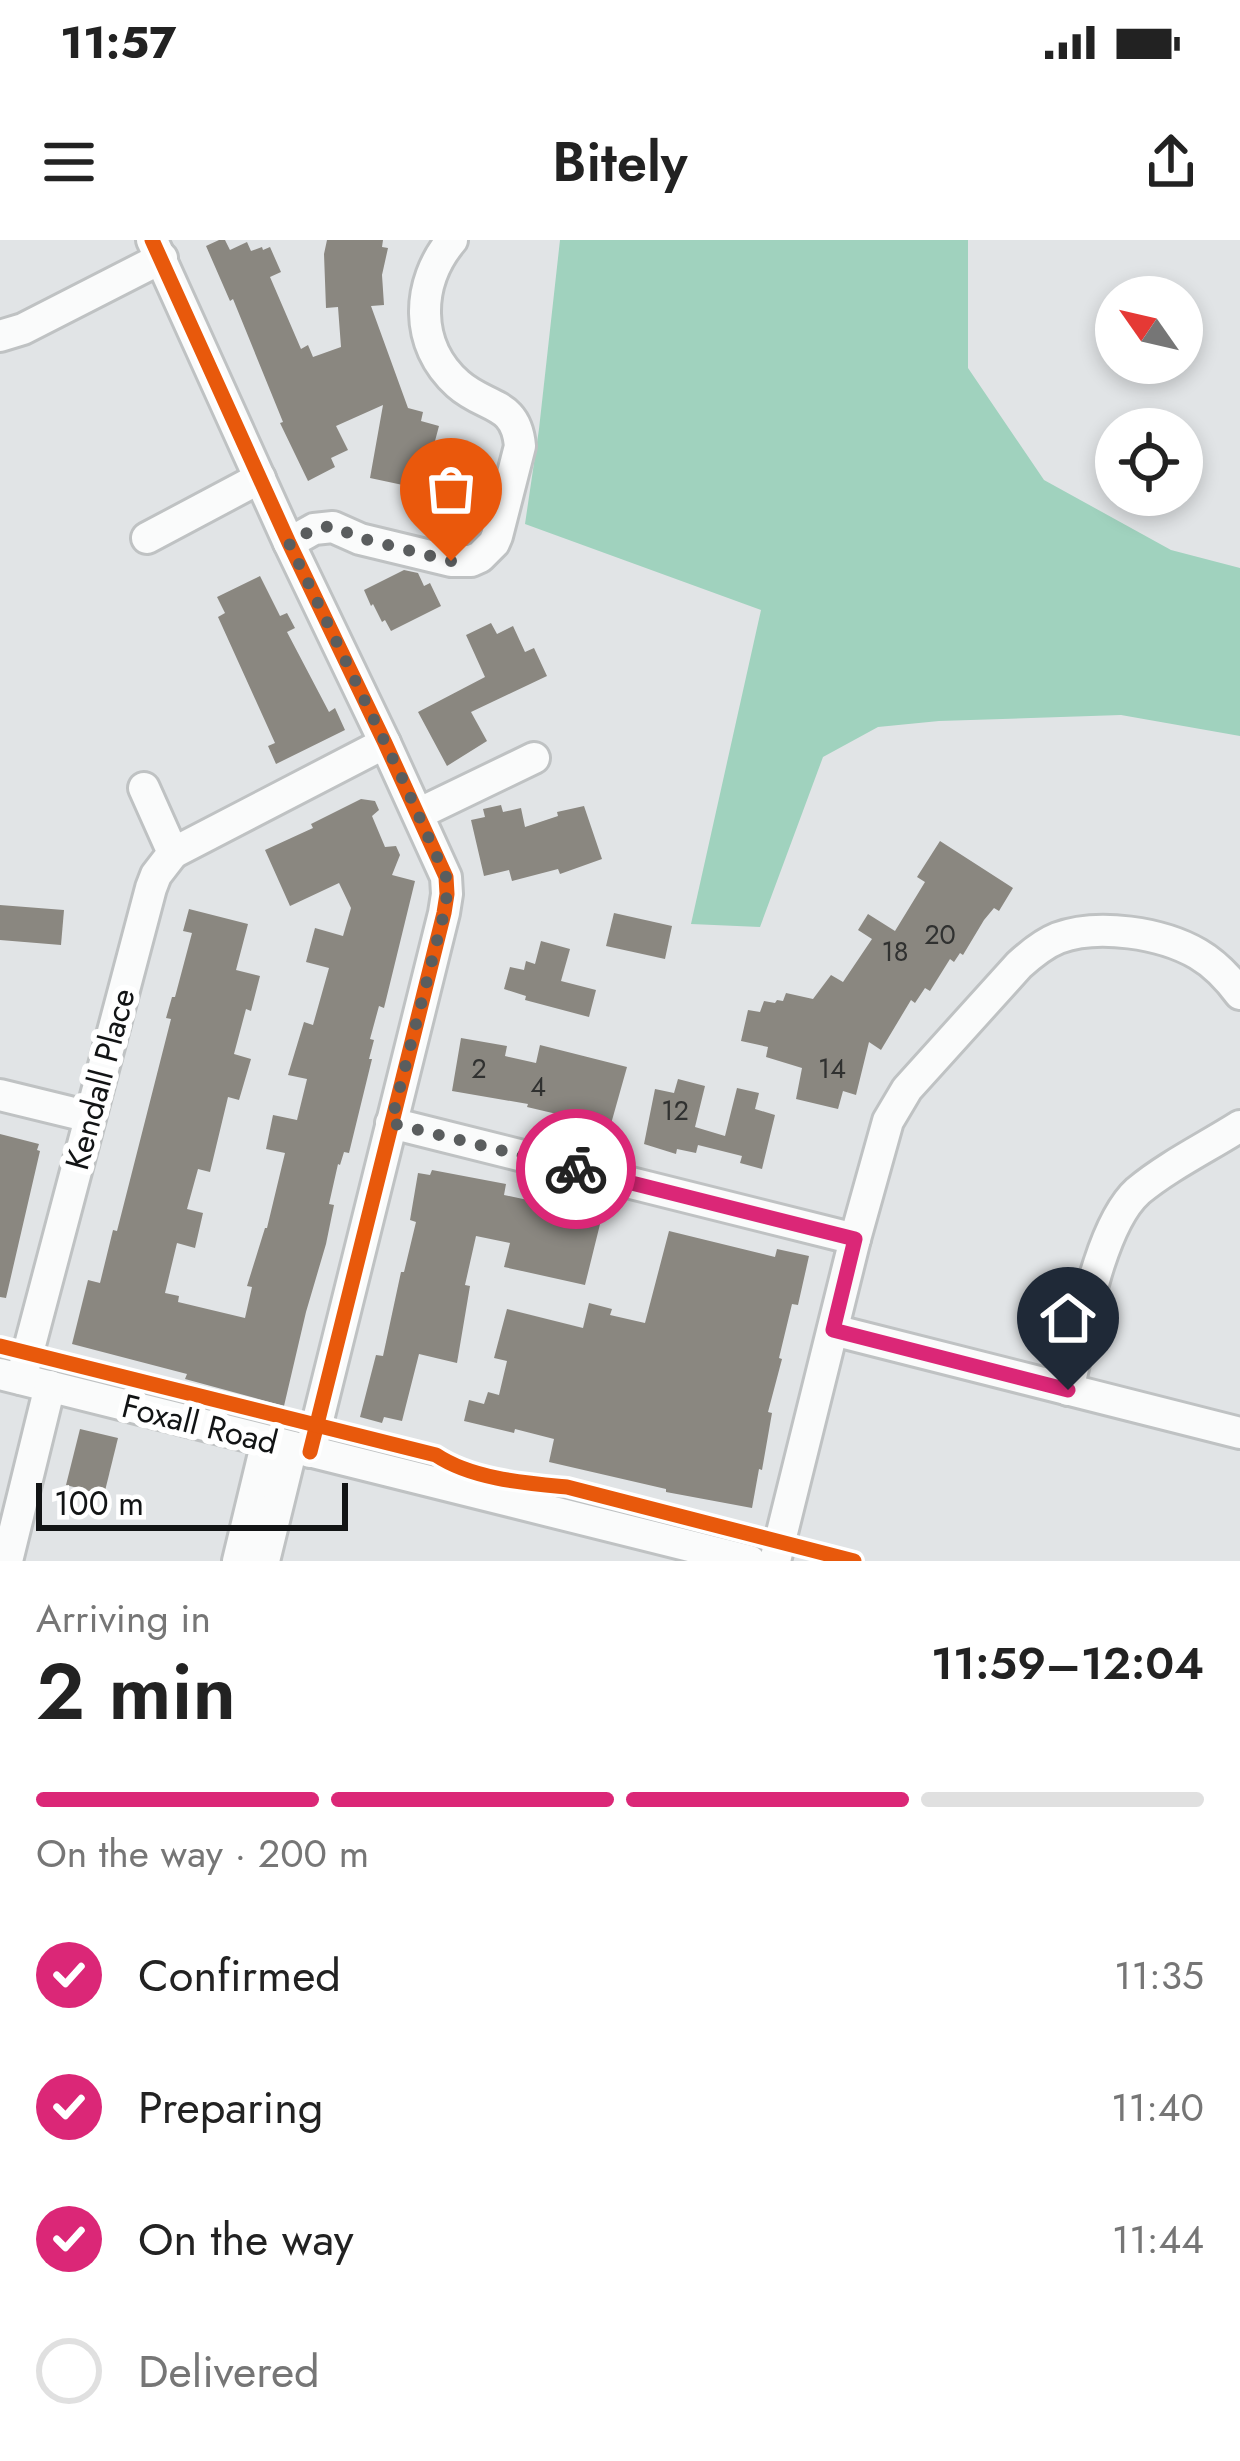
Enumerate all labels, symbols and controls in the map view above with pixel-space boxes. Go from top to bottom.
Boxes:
text: 11:57 [60,10,176,75]
text: Bitely [552,123,688,201]
icon: menu [36,129,102,195]
icon: share [1138,129,1204,195]
north arrow [1095,276,1203,384]
map controls [1095,276,1203,516]
button: locate [1095,408,1203,516]
pin [400,438,502,561]
icon: bag [418,456,484,522]
house number: 20 [924,915,956,954]
house number: 18 [882,932,908,971]
street label: Kendall Place [53,983,147,1175]
house number: 2 [471,1049,487,1088]
house number: 14 [818,1049,846,1088]
house number: 4 [530,1067,546,1106]
house number: 12 [661,1091,689,1130]
courier [516,1109,636,1229]
icon: bike [543,1136,609,1202]
pin [1017,1267,1119,1390]
icon: home [1035,1285,1101,1351]
street label: Foxall Road [117,1382,283,1466]
scale bar [36,1477,348,1530]
text: 100 m [54,1480,144,1527]
text: Arriving in [36,1590,211,1647]
text: 11:59–12:04 [931,1631,1204,1696]
text: 2 min [36,1636,236,1748]
text: On the way · 200 m [36,1825,369,1882]
icon: check [36,1942,102,2008]
text: Confirmed [138,1943,341,2008]
text: 11:35 [1114,1947,1204,2004]
icon: check [36,2074,102,2140]
text: Preparing [138,2075,323,2140]
text: 11:40 [1111,2079,1204,2136]
icon: check [36,2206,102,2272]
text: On the way [138,2207,354,2272]
text: 11:44 [1112,2211,1204,2268]
text: Delivered [138,2339,320,2404]

